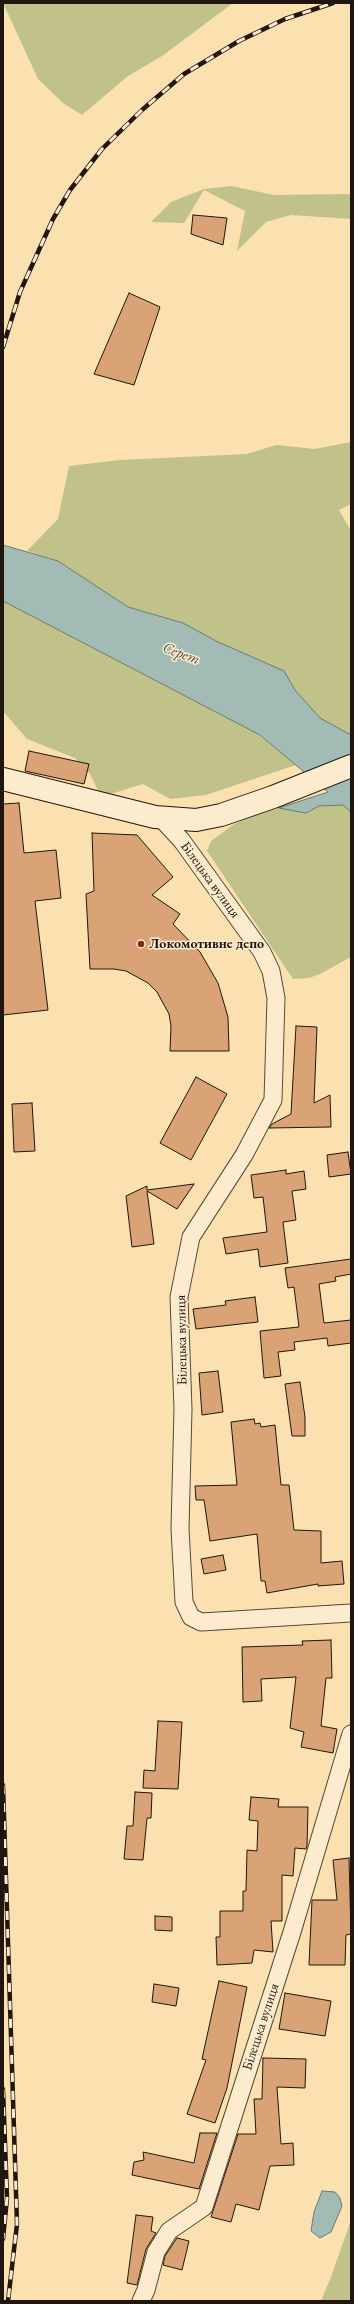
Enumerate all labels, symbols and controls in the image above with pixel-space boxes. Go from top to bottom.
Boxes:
water label: Серет [160,639,202,669]
street label: Білецька вулиця [177,838,243,922]
place label: Локомотивне депо [149,936,264,952]
marker: Локомотивне депо [136,939,146,949]
street label: Білецька вулиця [173,1295,191,1385]
street label: Білецька вулиця [239,1981,283,2073]

